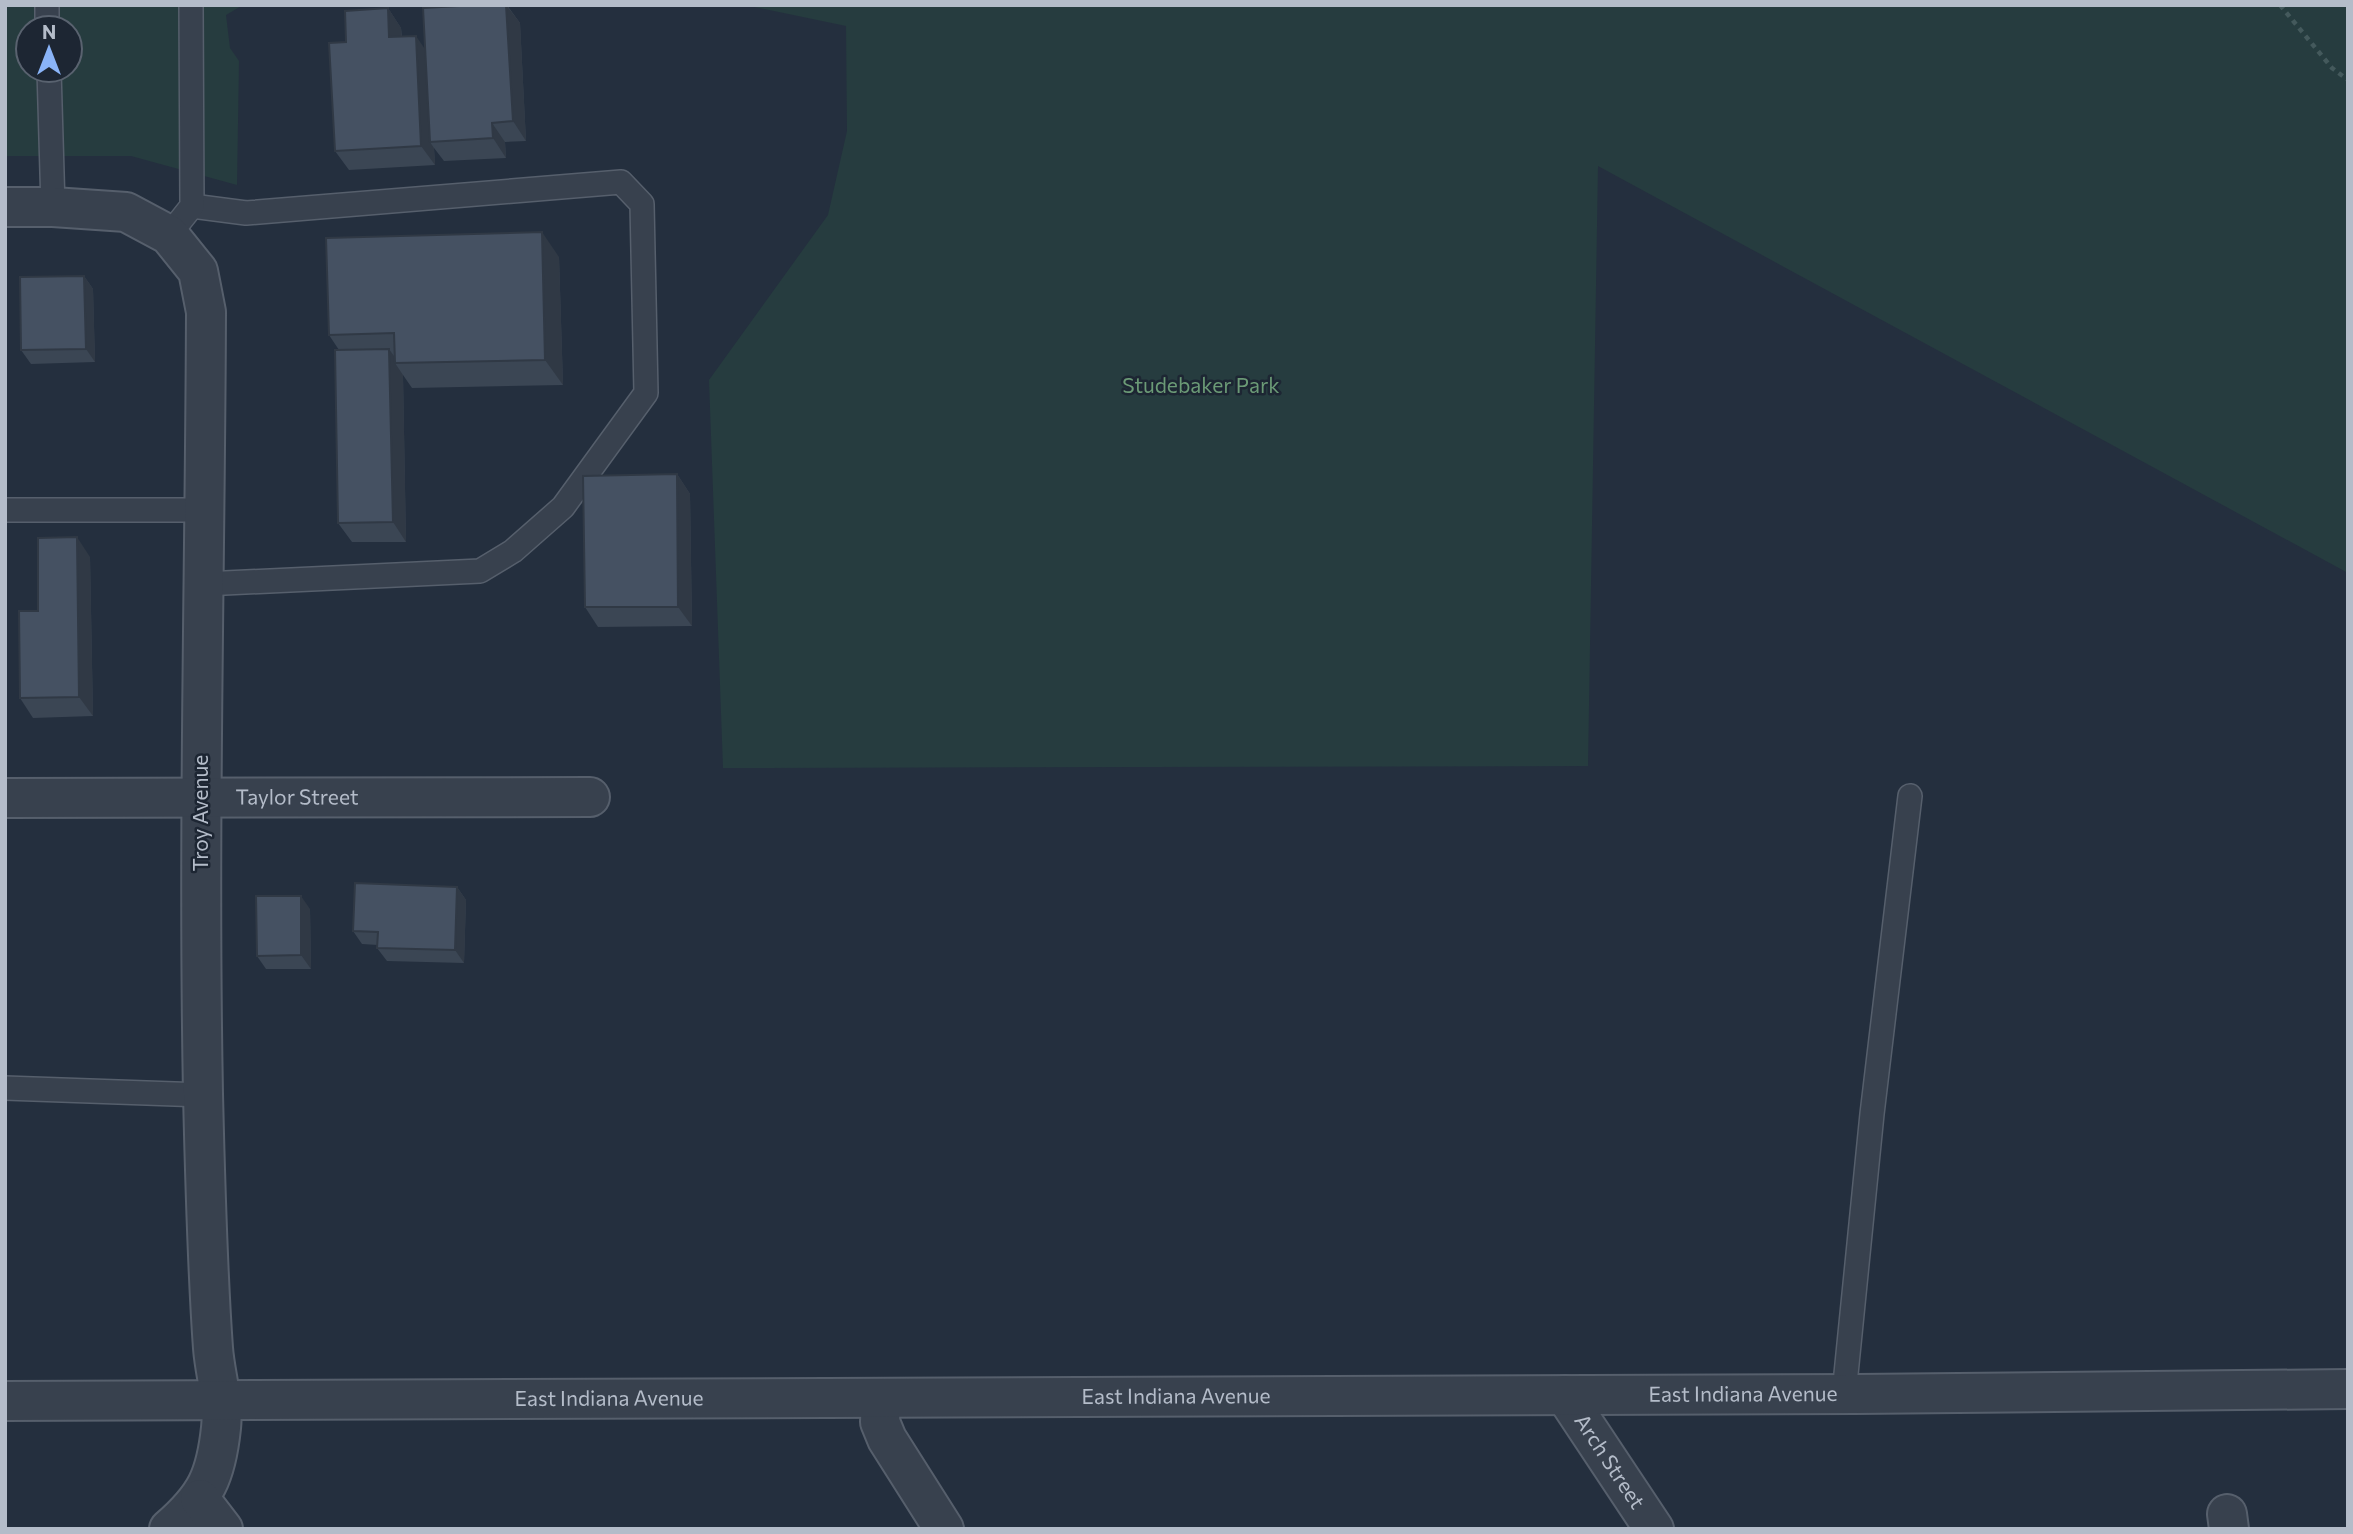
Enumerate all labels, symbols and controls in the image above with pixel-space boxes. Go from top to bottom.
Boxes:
north arrow [14,14,84,84]
text: N [42,20,56,43]
park label: Studebaker Park [1122,372,1280,397]
street label: Troy Avenue [187,755,212,871]
street label: Taylor Street [235,783,359,809]
street label: East Indiana Avenue [1648,1380,1838,1406]
street label: East Indiana Avenue [1081,1382,1271,1408]
street label: East Indiana Avenue [514,1384,704,1410]
street label: Arch Street [1570,1409,1651,1513]

